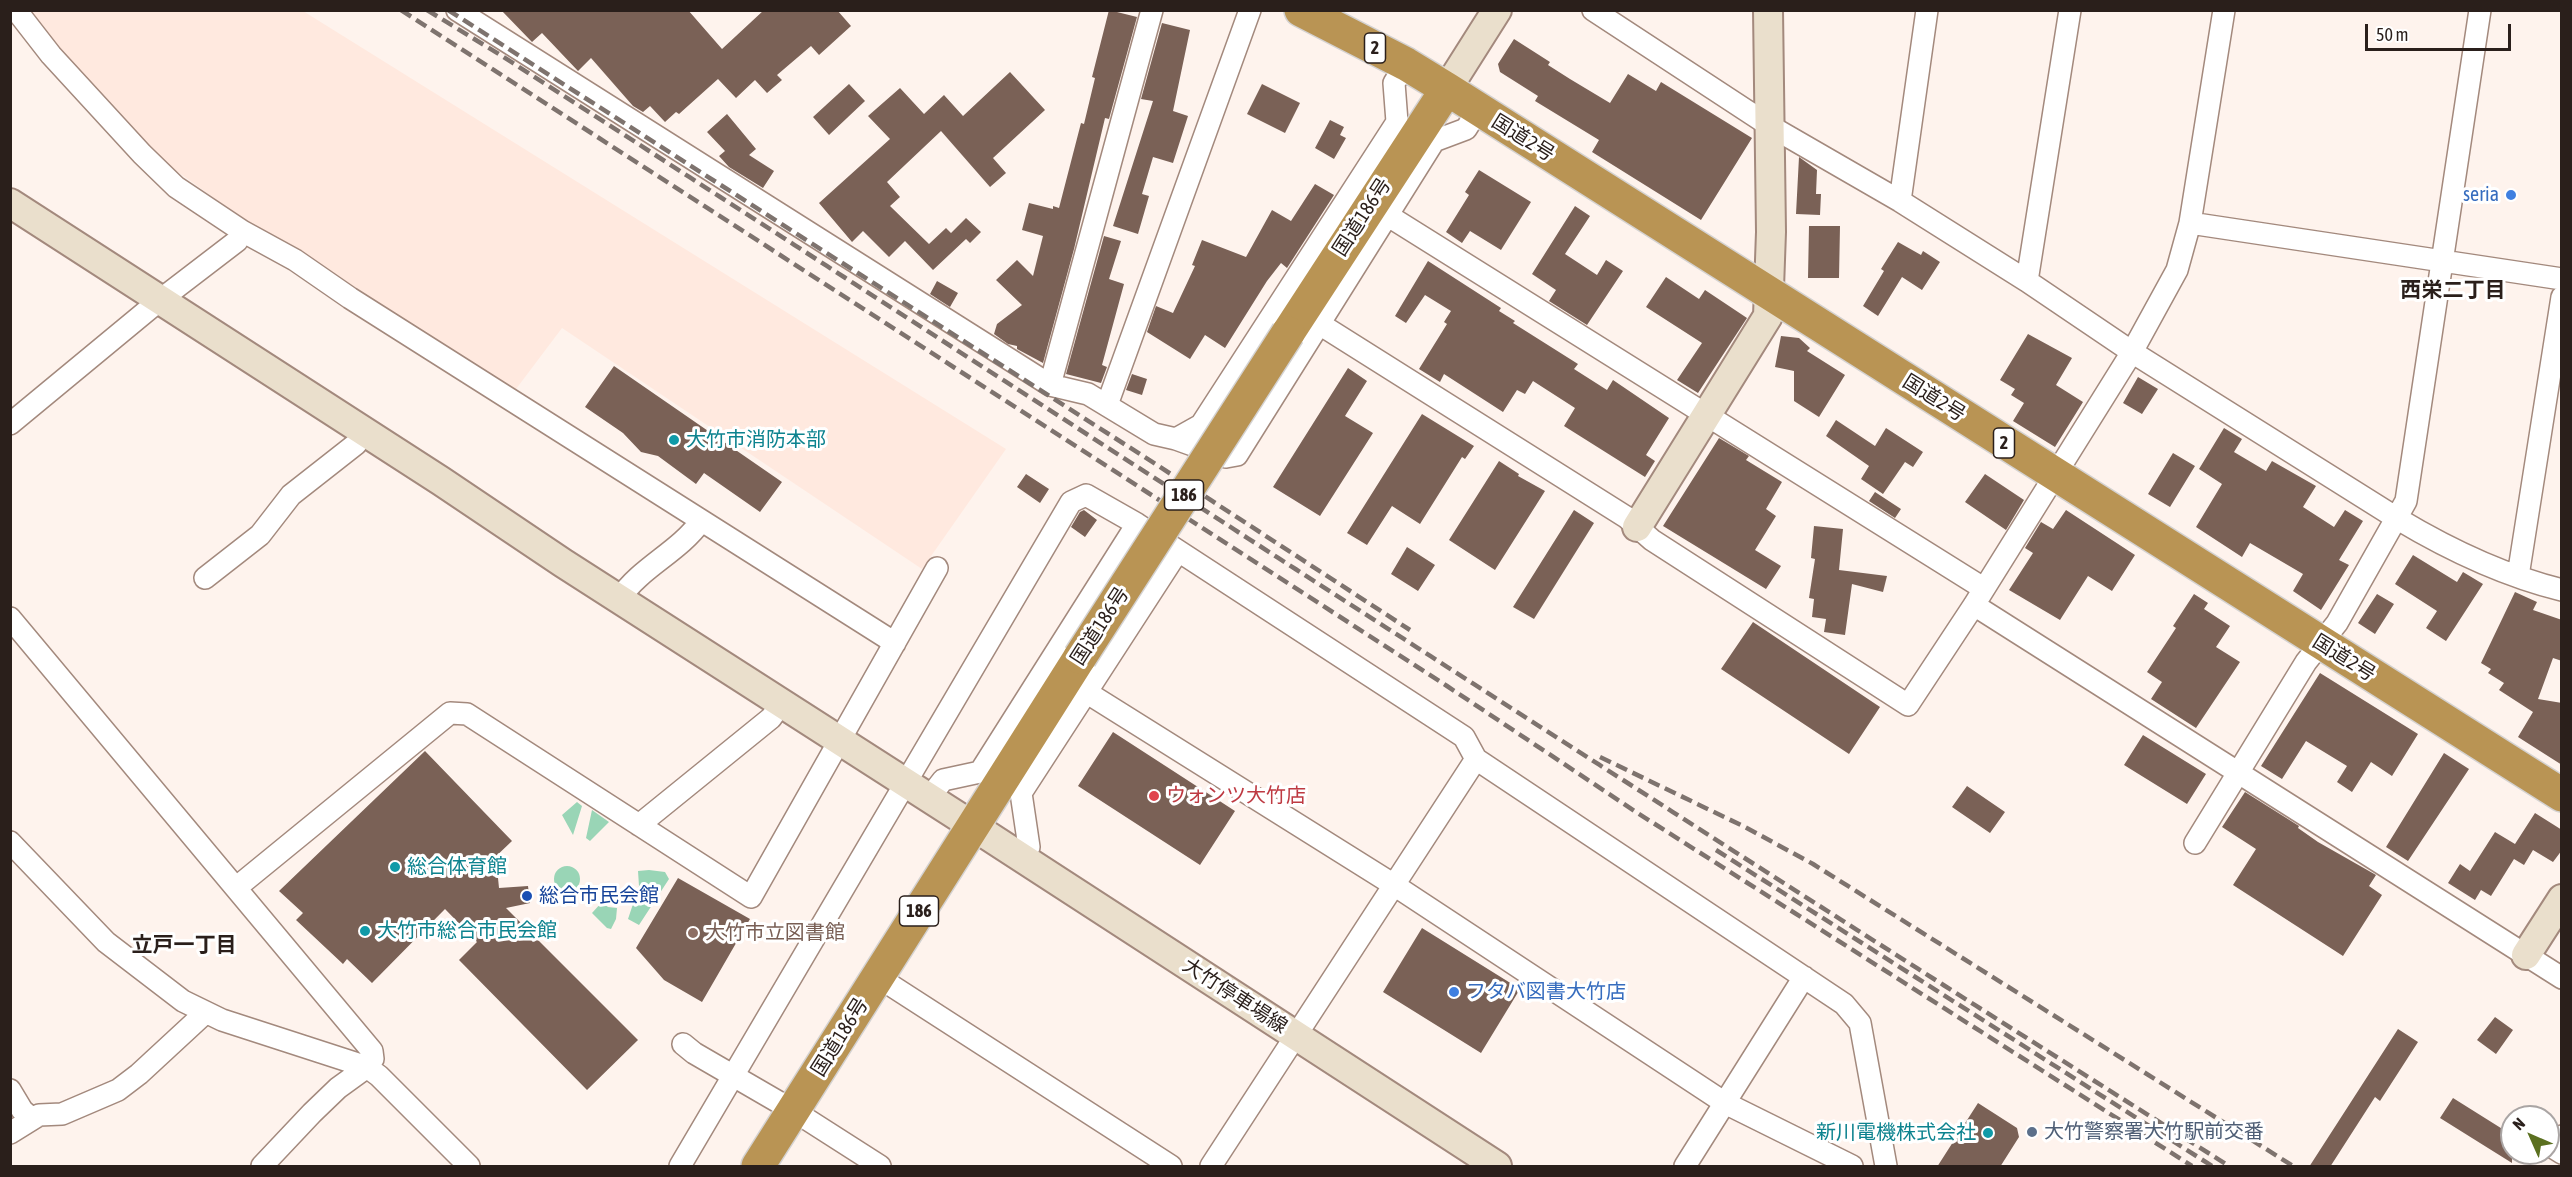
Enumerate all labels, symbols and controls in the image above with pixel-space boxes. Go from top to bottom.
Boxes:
scale bar [2368,12,2514,50]
text: 50 m [2376,24,2408,45]
road number: 2 [1364,33,1386,63]
street label: 国道2号 [1487,109,1559,167]
street label: 国道186号 [1328,173,1396,261]
place label: seria [2463,183,2499,207]
marker: seria [2504,188,2518,202]
district label: 西栄二丁目 [2401,277,2505,303]
street label: 国道2号 [1898,369,1970,427]
place label: 大竹市消防本部 [686,428,826,452]
road number: 2 [1994,428,2014,458]
marker: 大竹市消防本部 [667,433,681,447]
road number: 186 [1164,480,1204,510]
street label: 国道186号 [1066,582,1134,670]
street label: 国道2号 [2308,629,2380,687]
place label: ウォンツ大竹店 [1166,784,1306,808]
marker: ウォンツ大竹店 [1147,789,1161,803]
place label: 総合体育館 [407,855,507,879]
marker: 総合体育館 [388,860,402,874]
place label: 総合市民会館 [539,884,659,908]
marker: 総合市民会館 [520,889,534,903]
road number: 186 [900,896,938,926]
place label: 大竹市総合市民会館 [377,919,557,943]
place label: 大竹市立図書館 [705,921,845,945]
marker: 大竹市総合市民会館 [358,924,372,938]
marker: 大竹市立図書館 [686,926,700,940]
district label: 立戸一丁目 [132,932,236,958]
street label: 大竹停車場線 [1178,953,1292,1039]
place label: フタバ図書大竹店 [1466,980,1626,1004]
marker: フタバ図書大竹店 [1447,985,1461,999]
street label: 国道186号 [806,993,874,1081]
north arrow [2500,1105,2560,1165]
text: N [2509,1114,2528,1133]
place label: 大竹警察署大竹駅前交番 [2044,1120,2264,1144]
place label: 新川電機株式会社 [1816,1121,1976,1145]
marker: 大竹警察署大竹駅前交番 [2025,1125,2039,1139]
marker: 新川電機株式会社 [1981,1126,1995,1140]

